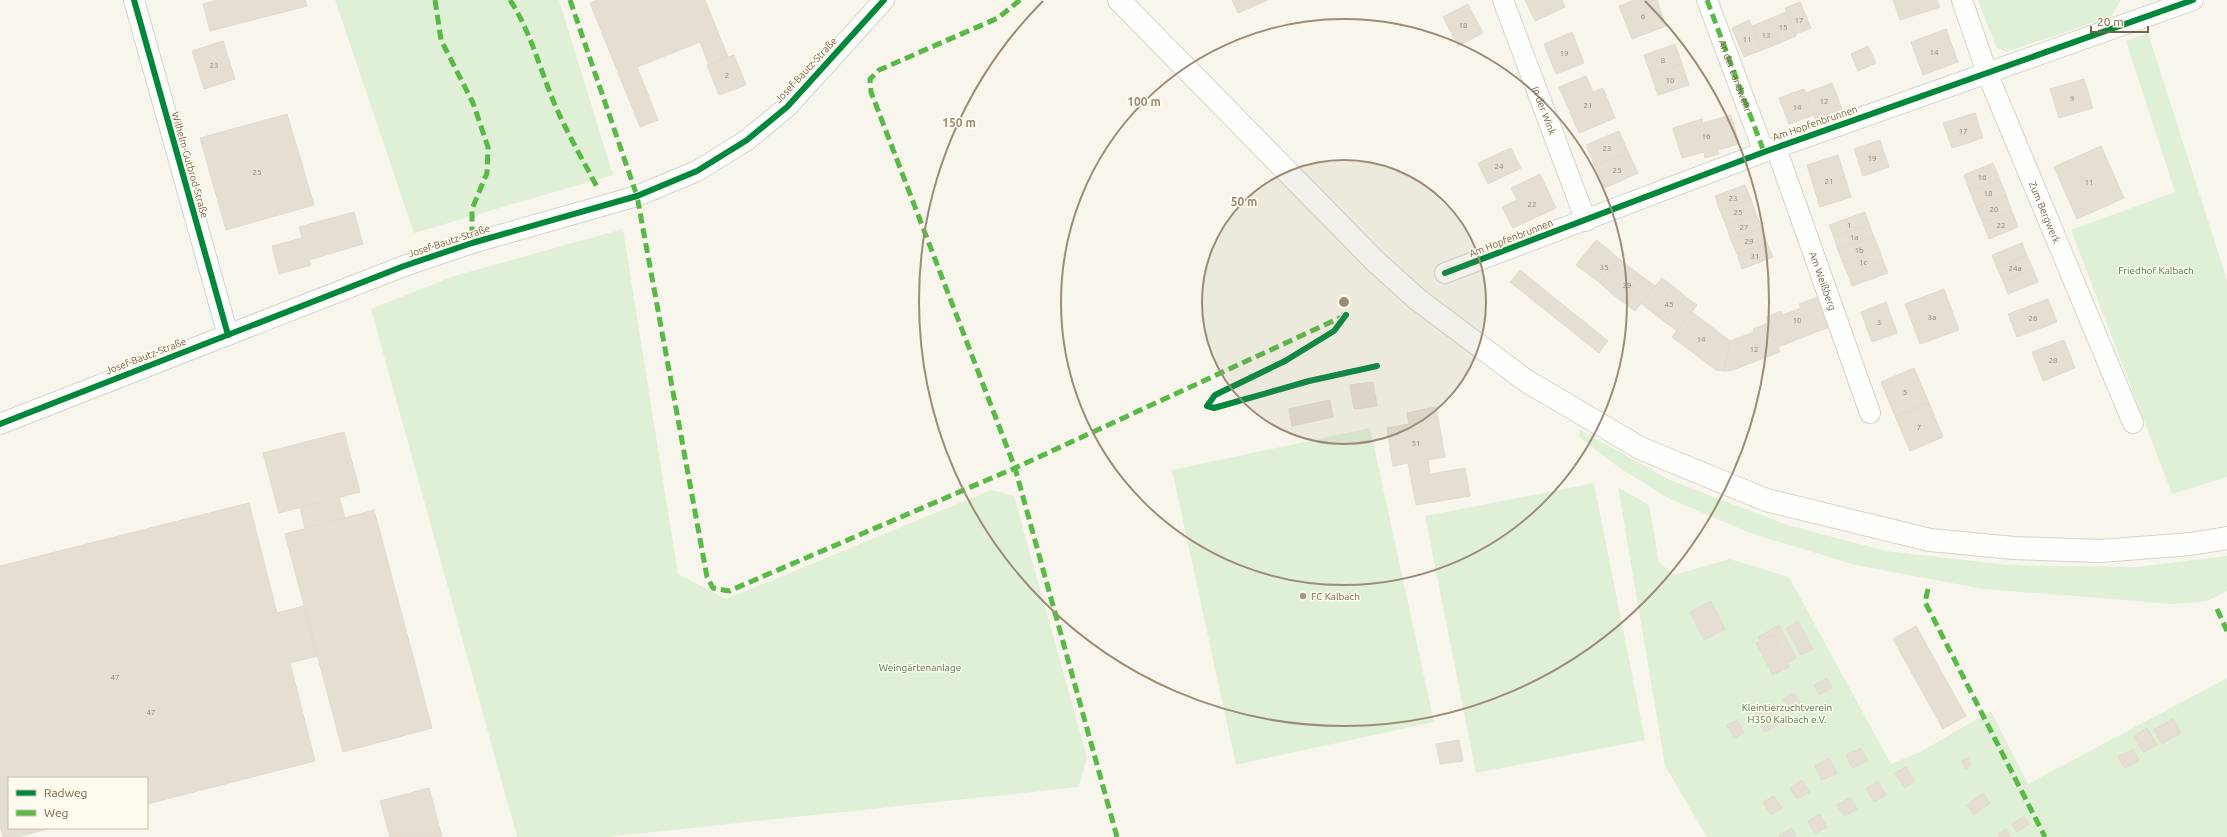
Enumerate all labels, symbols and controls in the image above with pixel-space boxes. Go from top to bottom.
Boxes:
scale bar [2091,8,2148,34]
house number: 6 [1641,12,1646,21]
text: 20 m [2097,15,2124,28]
house number: 17 [1794,16,1804,25]
house number: 18 [1458,21,1468,30]
house number: 15 [1778,23,1788,32]
house number: 13 [1761,31,1771,40]
street label: Josef-Bautz-Straße [773,35,839,105]
house number: 11 [1742,35,1752,44]
street label: An der Landwehr [1717,38,1754,114]
house number: 14 [1929,48,1939,57]
house number: 19 [1559,49,1569,58]
house number: 8 [1661,56,1666,65]
house number: 23 [209,61,219,70]
house number: 2 [725,71,729,80]
house number: 10 [1665,76,1675,85]
street label: In der Wink [1530,85,1559,136]
house number: 9 [2070,94,2074,103]
text: 100 m [1127,95,1161,108]
house number: 12 [1819,97,1829,106]
house number: 21 [1583,101,1593,110]
street label: Am Hopfenbrunnen [1771,103,1859,143]
house number: 14 [1792,103,1802,112]
street label: Wilhelm-Gutbrod-Straße [170,111,210,219]
text: 150 m [942,116,976,129]
house number: 17 [1958,127,1968,136]
house number: 16 [1701,132,1711,141]
house number: 23 [1602,144,1612,153]
house number: 19 [1867,154,1877,163]
house number: 24 [1494,162,1504,171]
house number: 25 [1612,166,1622,175]
house number: 25 [252,168,262,177]
house number: 16 [1977,173,1987,182]
house number: 21 [1824,177,1834,186]
house number: 11 [2084,178,2094,187]
street label: Zum Bergwerk [2027,180,2063,245]
house number: 18 [1983,189,1993,198]
house number: 23 [1728,194,1738,203]
text: 50 m [1231,195,1257,208]
house number: 22 [1527,200,1537,209]
house number: 20 [1989,205,1999,214]
house number: 25 [1733,208,1743,217]
street label: Am Hopfenbrunnen [1467,217,1555,259]
house number: 1 [1847,221,1851,230]
house number: 22 [1996,221,2006,230]
street label: Josef-Bautz-Straße [407,223,491,259]
house number: 27 [1739,223,1749,232]
house number: 1a [1850,233,1858,242]
house number: 29 [1744,237,1754,246]
house number: 1b [1854,246,1864,255]
street label: Am Weißberg [1808,250,1839,312]
house number: 31 [1750,252,1760,261]
house number: 1c [1859,258,1867,267]
house number: 35 [1599,263,1609,272]
house number: 24a [2008,264,2022,273]
park label: Friedhof Kalbach [2118,265,2194,276]
house number: 39 [1622,281,1632,290]
centre of rings [1337,295,1351,309]
house number: 45 [1664,300,1674,309]
house number: 3a [1928,313,1936,322]
house number: 26 [2028,314,2038,323]
house number: 10 [1792,316,1802,325]
house number: 3 [1877,318,1881,327]
house number: 14 [1696,335,1706,344]
street label: Josef-Bautz-Straße [104,336,188,376]
house number: 12 [1749,345,1759,354]
house number: 28 [2048,356,2058,365]
house number: 5 [1903,388,1907,397]
house number: 7 [1917,423,1921,432]
house number: 51 [1411,439,1421,448]
marker: FC Kalbach [1298,591,1308,601]
place label: FC Kalbach [1311,591,1360,602]
park label: Weingärtenanlage [879,662,961,673]
house number: 47 [110,673,120,682]
park label: Kleintierzuchtverein H350 Kalbach e.V. [1742,702,1832,725]
house number: 47 [146,708,156,717]
legend [8,777,148,829]
text: Radweg [44,786,87,799]
text: Weg [44,806,68,819]

